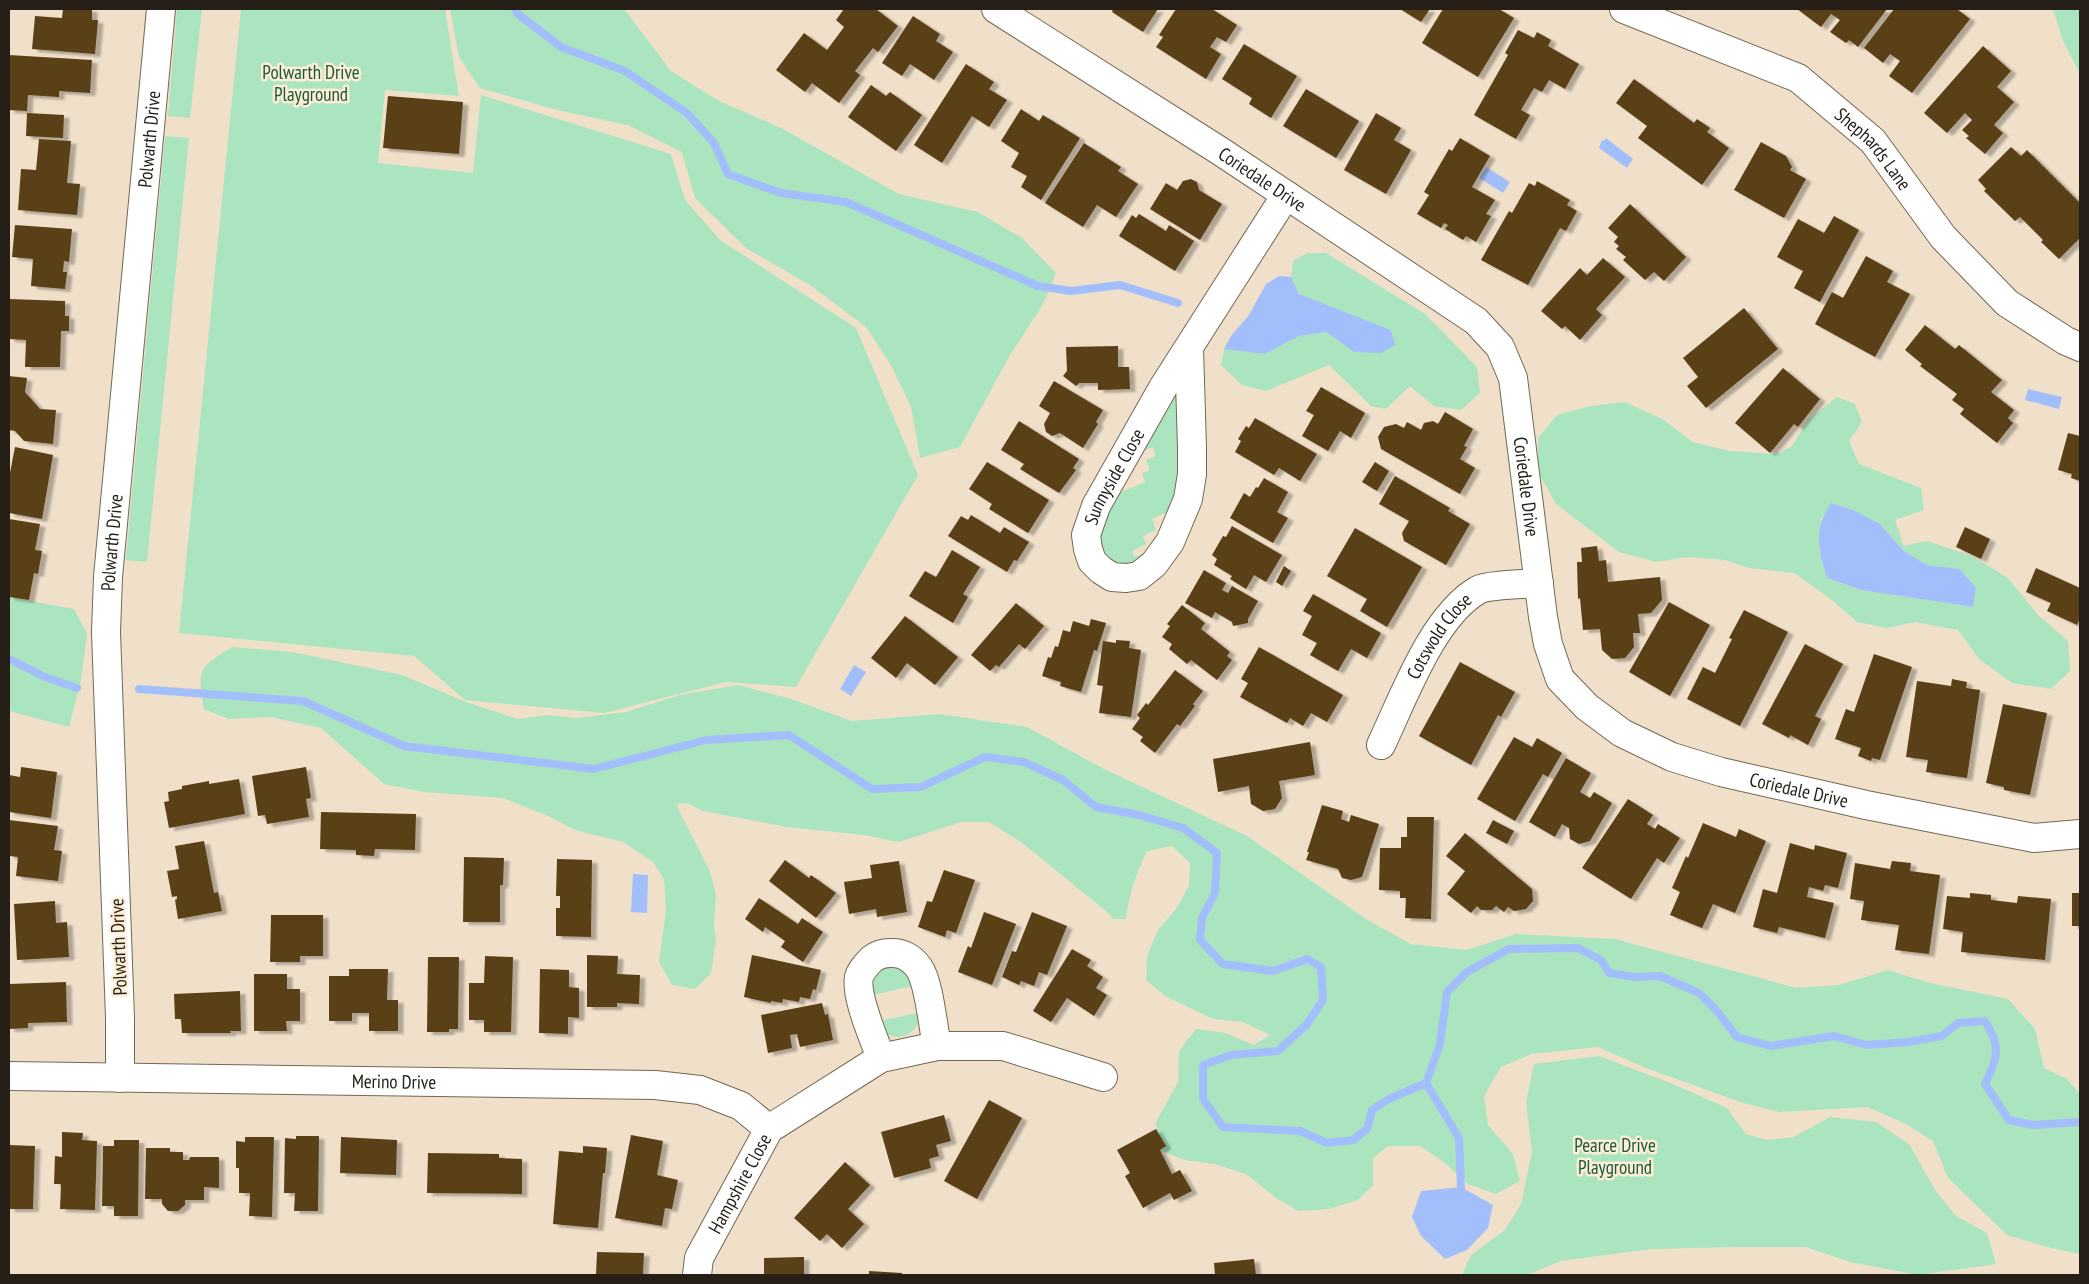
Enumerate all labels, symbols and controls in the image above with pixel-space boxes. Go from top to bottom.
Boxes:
park label: Polwarth Drive Playground [262,60,360,106]
street label: Polwarth Drive [132,89,165,189]
street label: Shephards Lane [1830,102,1917,195]
street label: Coriedale Drive [1214,141,1311,217]
street label: Sunnyside Close [1078,424,1150,528]
street label: Coriedale Drive [1508,435,1545,538]
street label: Polwarth Drive [95,493,128,591]
street label: Cotswold Close [1401,587,1476,683]
street label: Coriedale Drive [1747,767,1851,813]
street label: Polwarth Drive [104,898,132,996]
street label: Merino Drive [352,1069,437,1094]
street label: Hampshire Close [703,1129,776,1238]
park label: Pearce Drive Playground [1574,1133,1656,1179]

